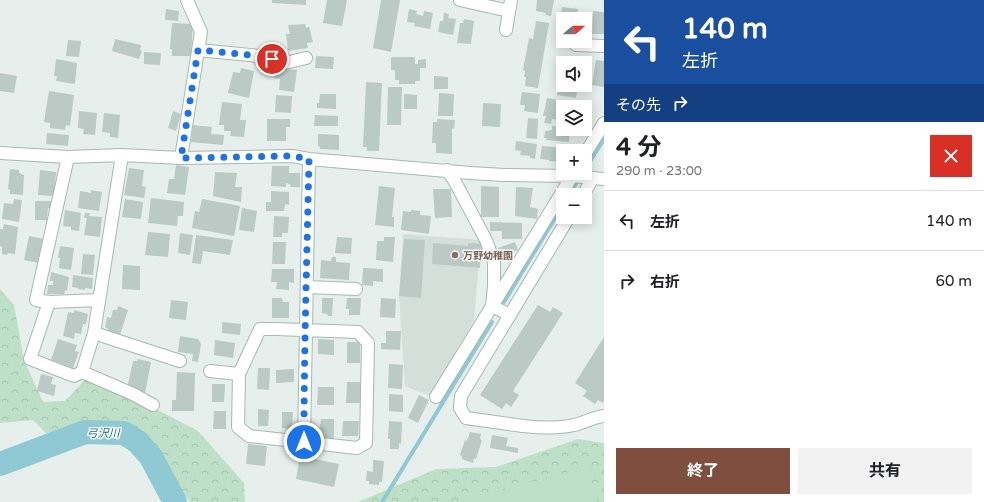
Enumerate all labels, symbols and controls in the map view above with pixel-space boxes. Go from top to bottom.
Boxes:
north arrow [556,12,592,48]
map controls [556,12,592,224]
text: 140 m [682,12,768,46]
icon: left [616,16,668,68]
pin [255,42,289,76]
icon: arrive [261,48,283,70]
text: 左折 [682,50,718,72]
button: sound [556,56,592,92]
icon: right [669,92,691,114]
text: その先 [616,96,661,114]
button: layers [556,100,592,136]
text: 4 分 [616,133,661,162]
button: close [930,135,972,177]
button: + [556,144,592,180]
text: 290 m · 23:00 [616,163,702,179]
button: − [556,188,592,224]
icon: left [616,210,638,232]
text: 140 m [926,212,972,230]
text: 左折 [650,213,680,231]
marker: 万野幼稚園 [450,250,460,260]
place label: 万野幼稚園 [463,250,513,262]
icon: right [616,270,638,292]
text: 60 m [935,272,972,290]
text: 右折 [650,273,680,291]
position arrow [283,421,325,463]
water label: 弓沢川 [87,427,120,440]
button: 終了 [616,448,790,494]
button: 共有 [798,448,972,494]

